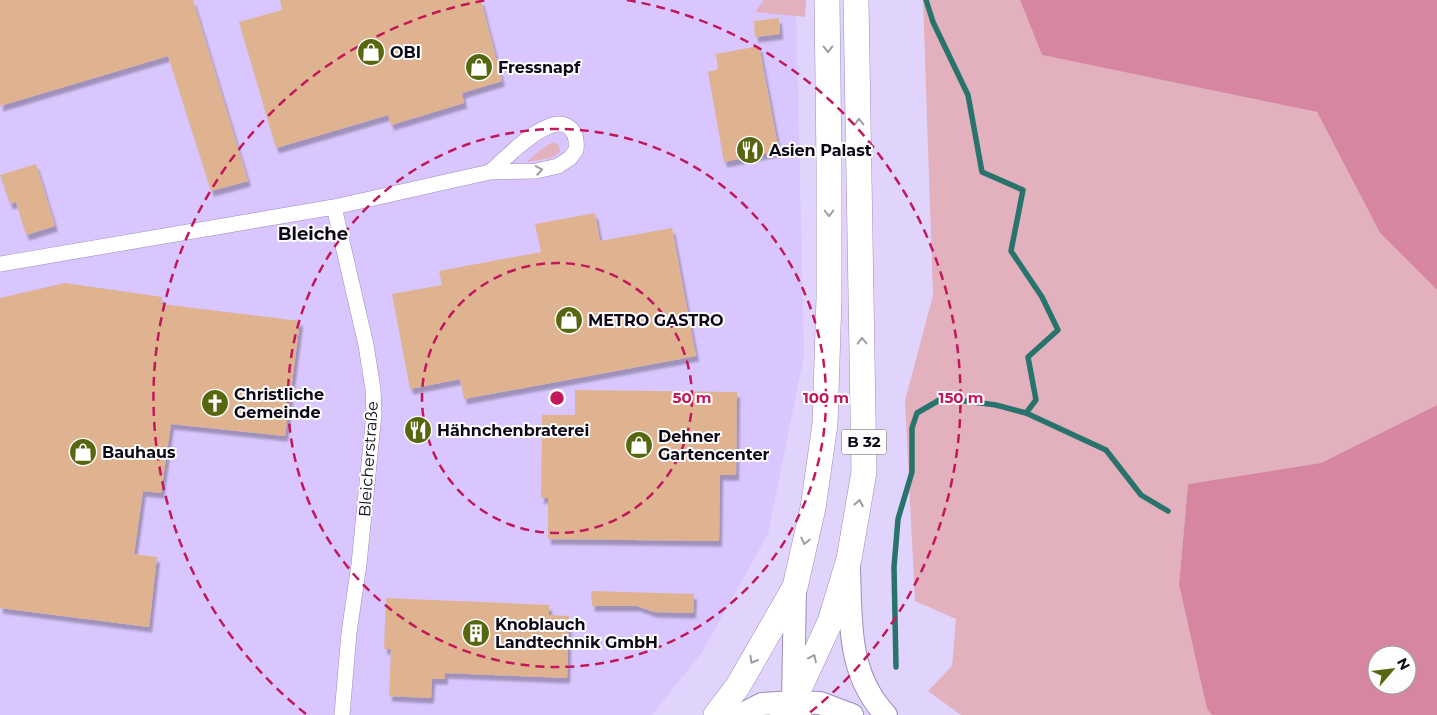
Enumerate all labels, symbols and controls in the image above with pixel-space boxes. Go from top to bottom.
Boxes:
shop icon: OBI [356,37,386,67]
place label: OBI [390,43,421,62]
one-way arrow [822,45,833,53]
shop icon: Fressnapf [464,52,494,82]
place label: Fressnapf [498,58,581,77]
one-way arrow [854,118,864,126]
restaurant icon: Asien Palast [735,135,765,165]
place label: Asien Palast [768,141,872,160]
one-way arrow [534,166,543,176]
one-way arrow [824,210,834,217]
district label: Bleiche [278,223,348,245]
shop icon: METRO GASTRO [554,305,584,335]
place label: METRO GASTRO [588,311,724,330]
one-way arrow [857,336,867,344]
place label: Christliche Gemeinde [234,385,324,422]
church icon: Christliche Gemeinde [200,388,230,418]
text: 50 m [672,388,712,407]
text: 100 m [803,388,849,407]
text: 150 m [939,388,983,407]
centre of rings [548,389,566,407]
street label: Bleicherstraße [355,401,382,518]
restaurant icon: Hähnchenbraterei [403,415,433,445]
place label: Hähnchenbraterei [437,421,589,440]
place label: Dehner Gartencenter [658,427,770,464]
shop icon: Dehner Gartencenter [624,430,654,460]
road number: B 32 [842,430,886,454]
shop icon: Bauhaus [68,437,98,467]
place label: Bauhaus [102,443,176,462]
one-way arrow [853,498,863,507]
one-way arrow [801,537,811,546]
place label: Knoblauch Landtechnik GmbH [495,615,658,652]
building icon: Knoblauch Landtechnik GmbH [461,618,491,648]
north arrow [1367,645,1417,695]
one-way arrow [749,654,759,663]
one-way arrow [807,654,818,663]
text: N [1393,655,1414,673]

